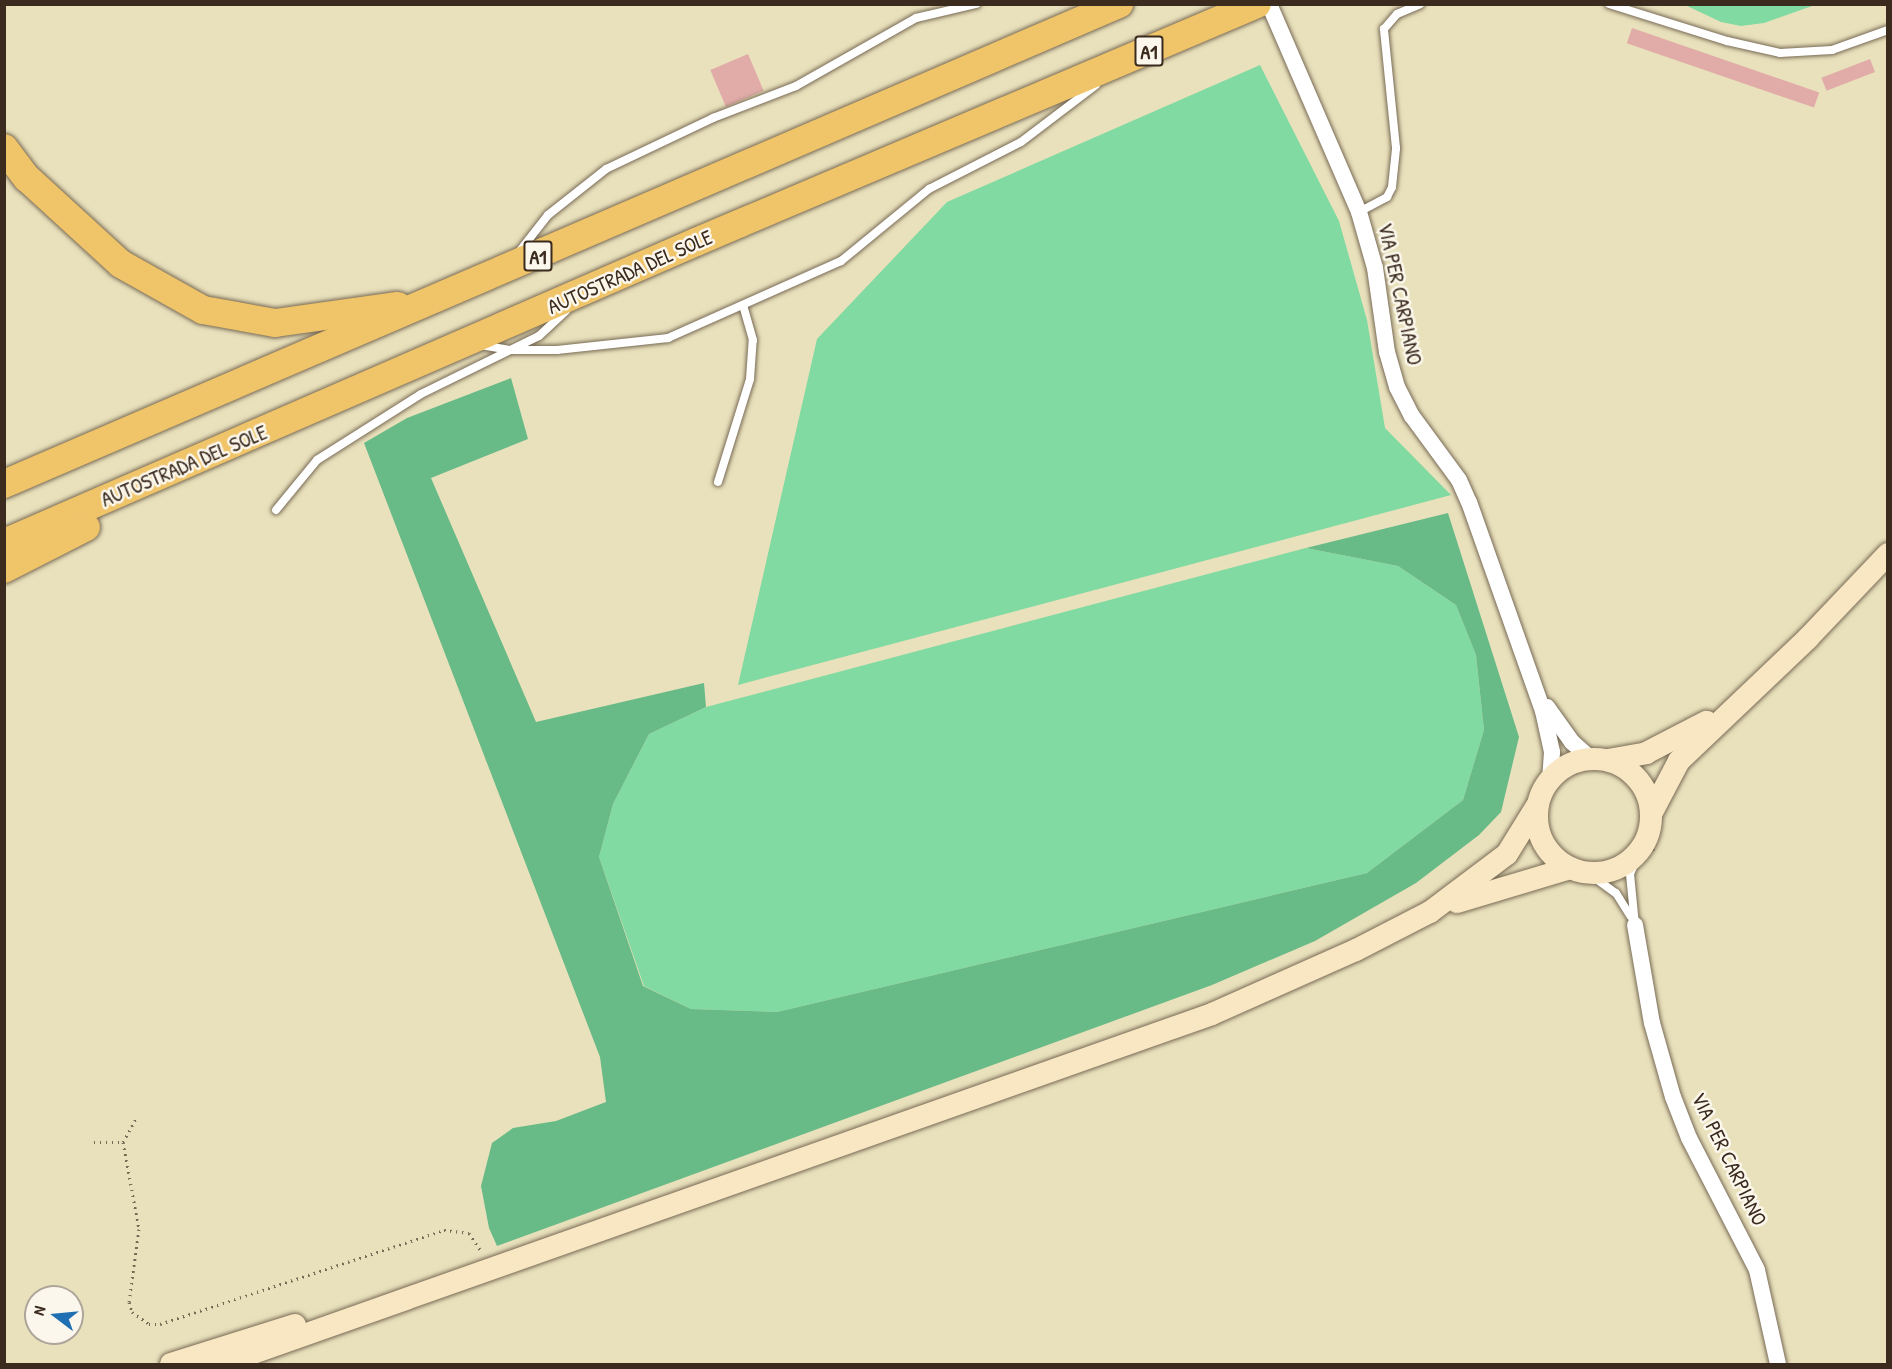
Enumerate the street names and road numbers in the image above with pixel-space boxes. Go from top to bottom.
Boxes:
road number: A1 [1134,34,1164,68]
street label: VIA PER CARPIANO [1373,220,1427,368]
street label: AUTOSTRADA DEL SOLE [544,224,716,320]
road number: A1 [523,239,553,273]
street label: AUTOSTRADA DEL SOLE [97,420,271,512]
street label: VIA PER CARPIANO [1686,1088,1772,1230]

